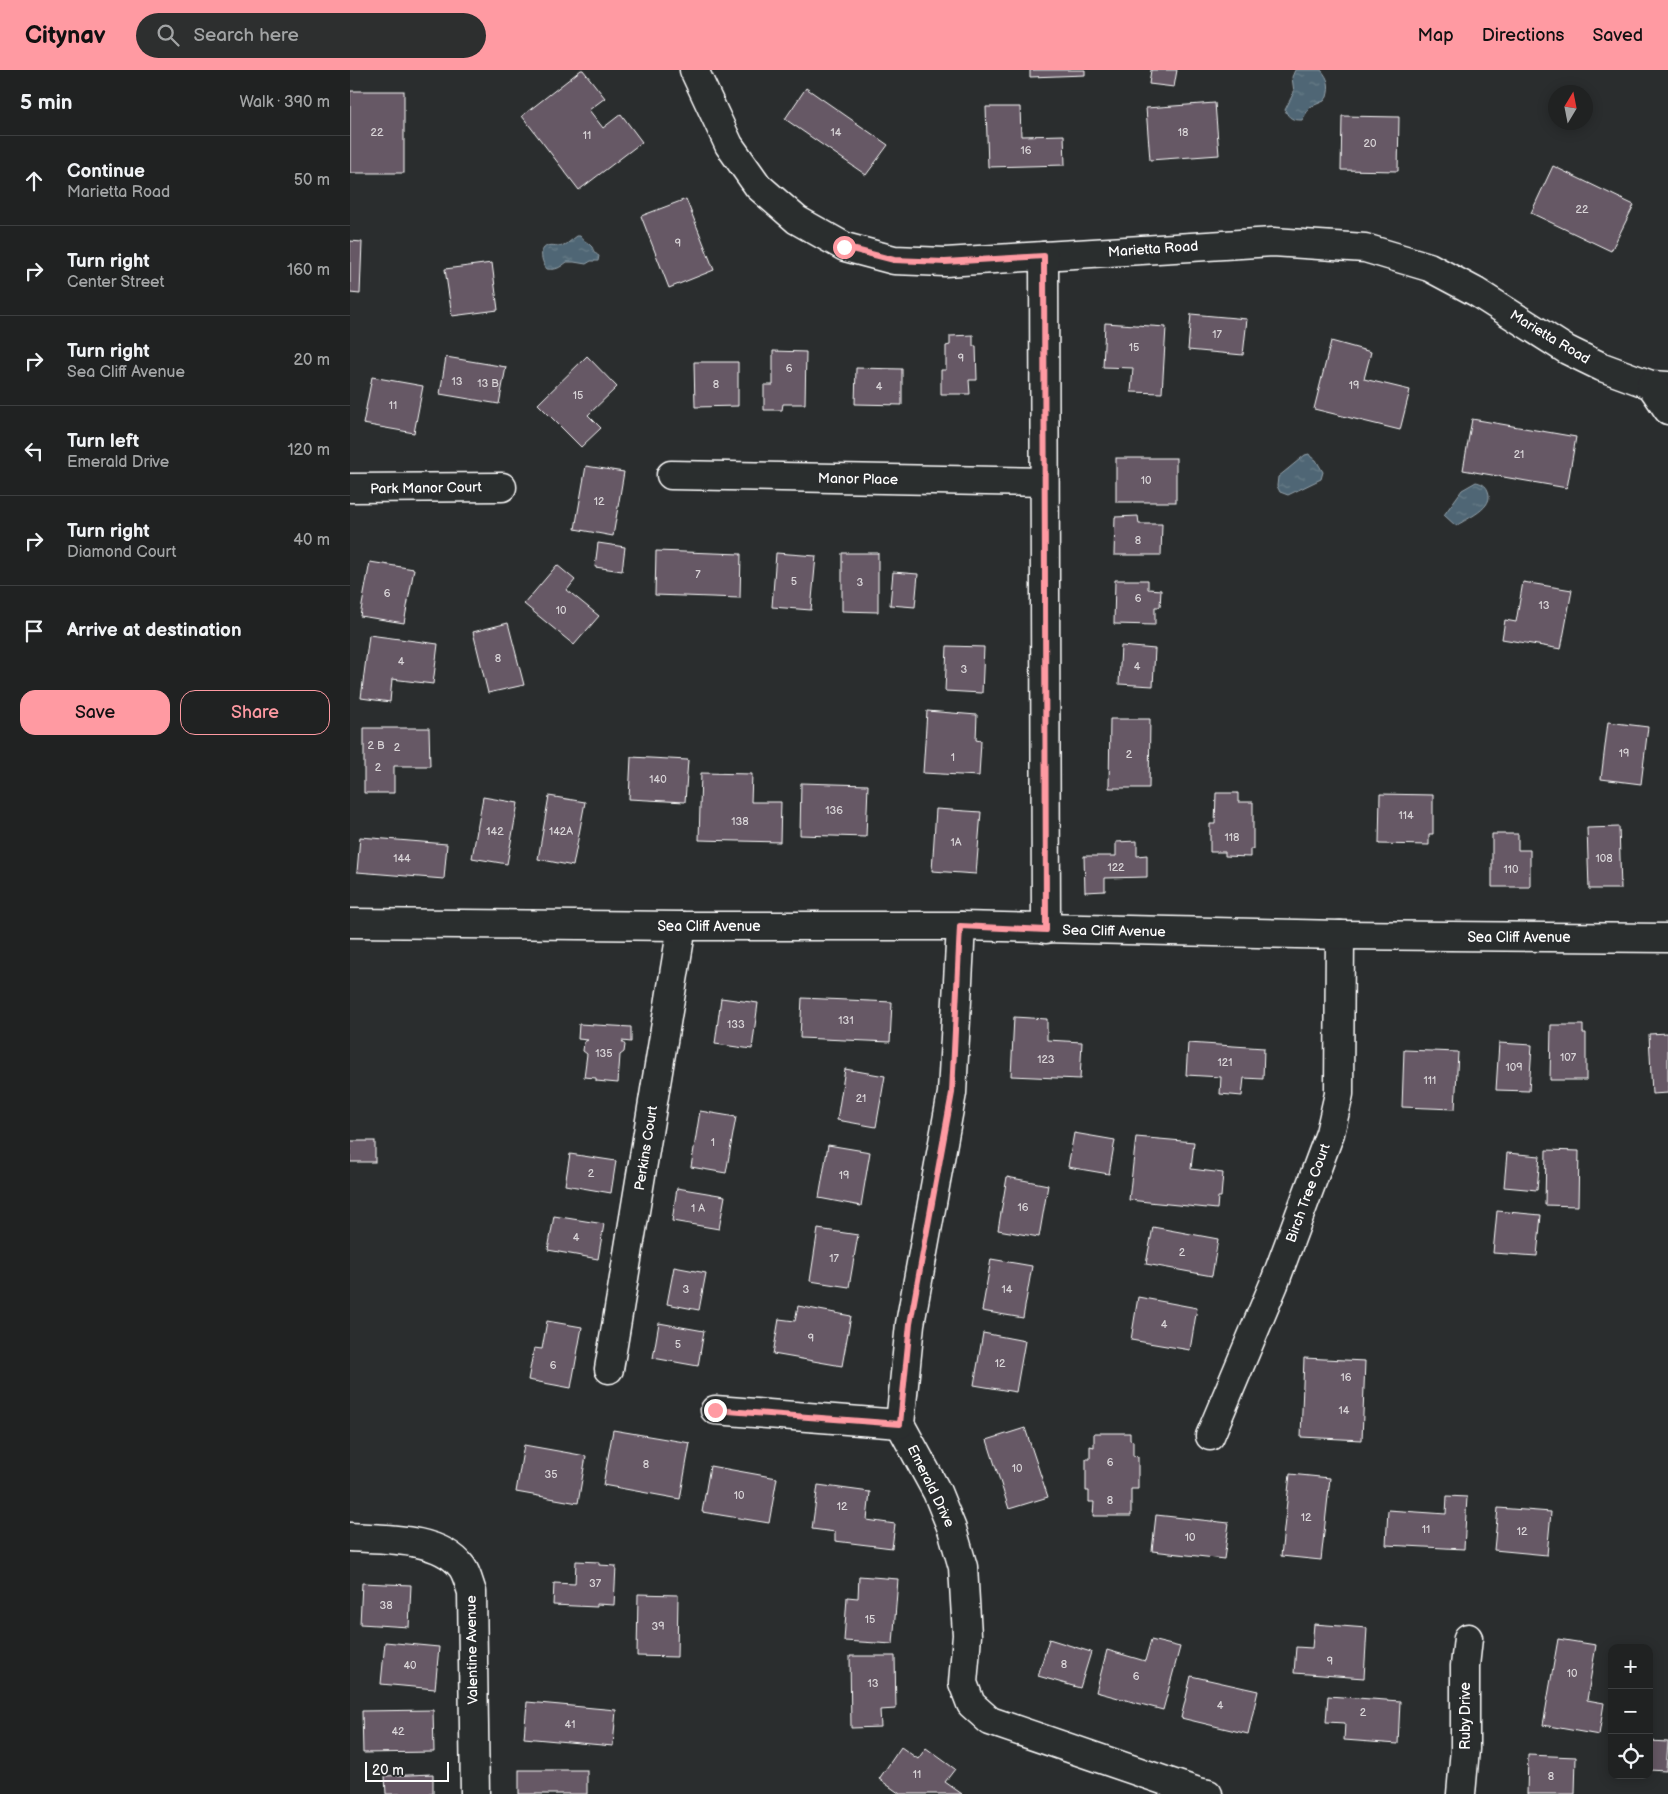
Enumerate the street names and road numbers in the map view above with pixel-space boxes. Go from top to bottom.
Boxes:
street label: Marietta Road [1107,237,1199,261]
street label: Marietta Road [1507,306,1593,368]
street label: Manor Place [818,470,898,488]
street label: Park Manor Court [370,479,483,497]
street label: Sea Cliff Avenue [657,918,761,935]
street label: Sea Cliff Avenue [1062,922,1166,940]
street label: Sea Cliff Avenue [1467,929,1571,946]
street label: Perkins Court [631,1104,661,1192]
street label: Birch Tree Court [1282,1141,1334,1245]
street label: Emerald Drive [904,1442,958,1530]
street label: Valentine Avenue [463,1595,481,1705]
street label: Ruby Drive [1457,1682,1474,1750]

